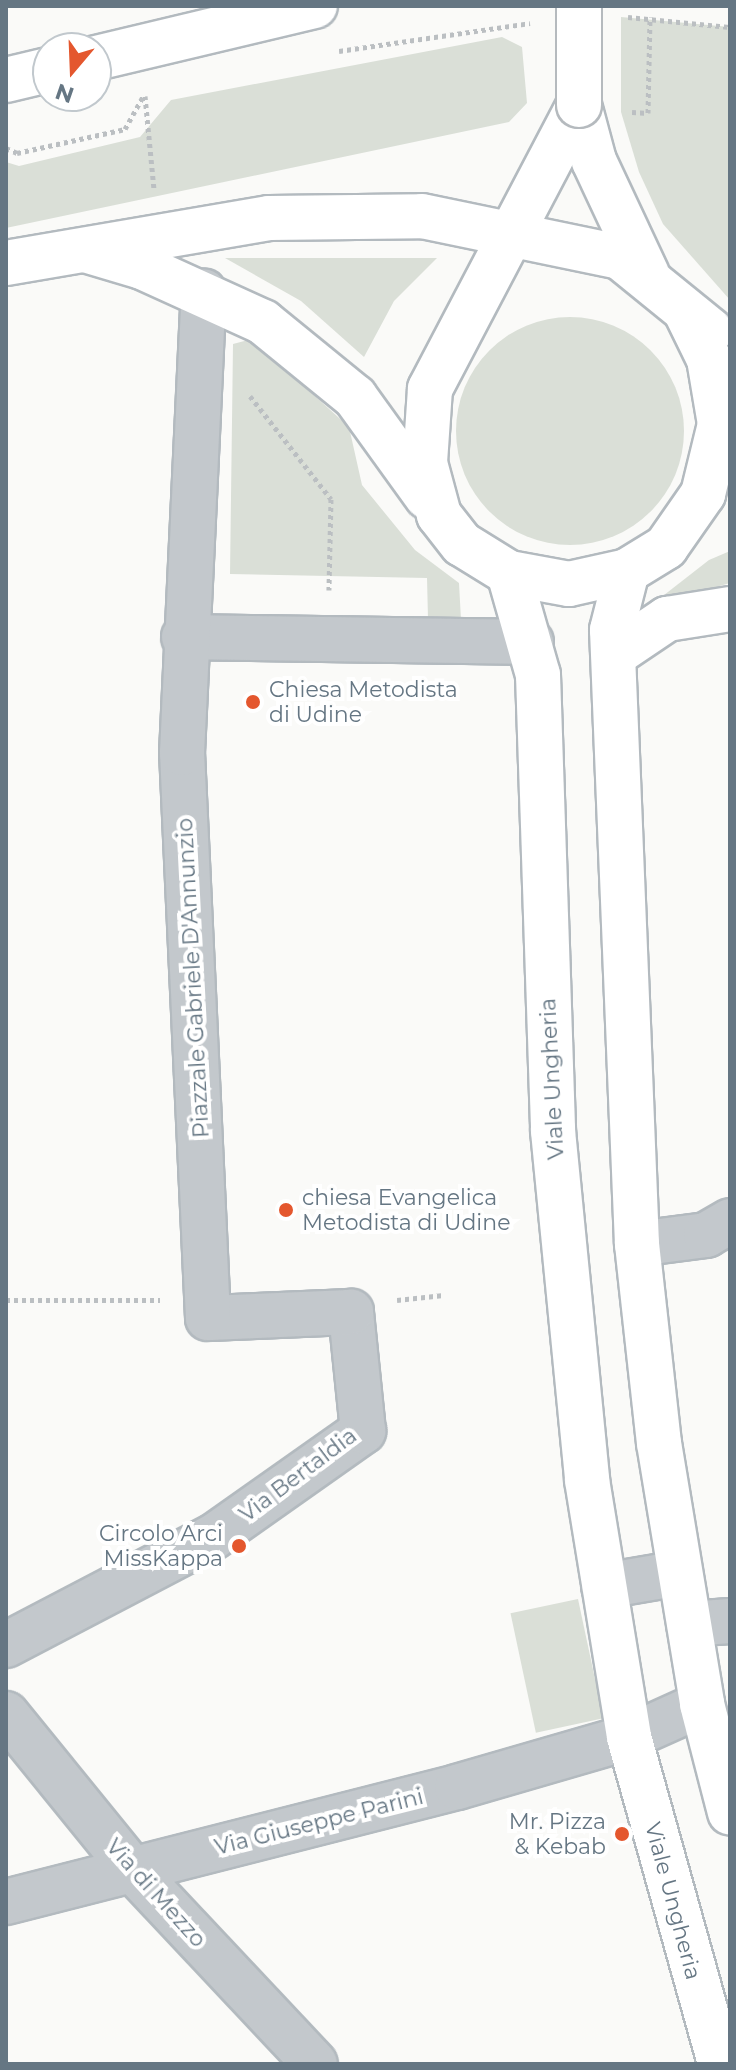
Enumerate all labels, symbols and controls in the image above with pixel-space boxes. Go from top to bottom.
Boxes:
north arrow [32,32,112,112]
text: N [52,78,77,109]
place label: Chiesa Metodista di Udine [269,676,458,728]
marker: Chiesa Metodista di Udine [244,693,262,711]
street label: Piazzale Gabriele D'Annunzio [171,817,215,1139]
street label: Viale Ungheria [535,997,569,1161]
place label: chiesa Evangelica Metodista di Udine [302,1184,510,1236]
marker: chiesa Evangelica Metodista di Udine [277,1201,295,1219]
street label: Via Bertaldia [234,1422,362,1528]
place label: Circolo Arci MissKappa [99,1520,223,1572]
marker: Circolo Arci MissKappa [230,1537,248,1555]
street label: Via Giuseppe Parini [212,1783,426,1861]
place label: Mr. Pizza & Kebab [509,1808,606,1860]
street label: Viale Ungheria [639,1819,707,1983]
marker: Mr. Pizza & Kebab [613,1825,631,1843]
street label: Via di Mezzo [101,1833,211,1953]

